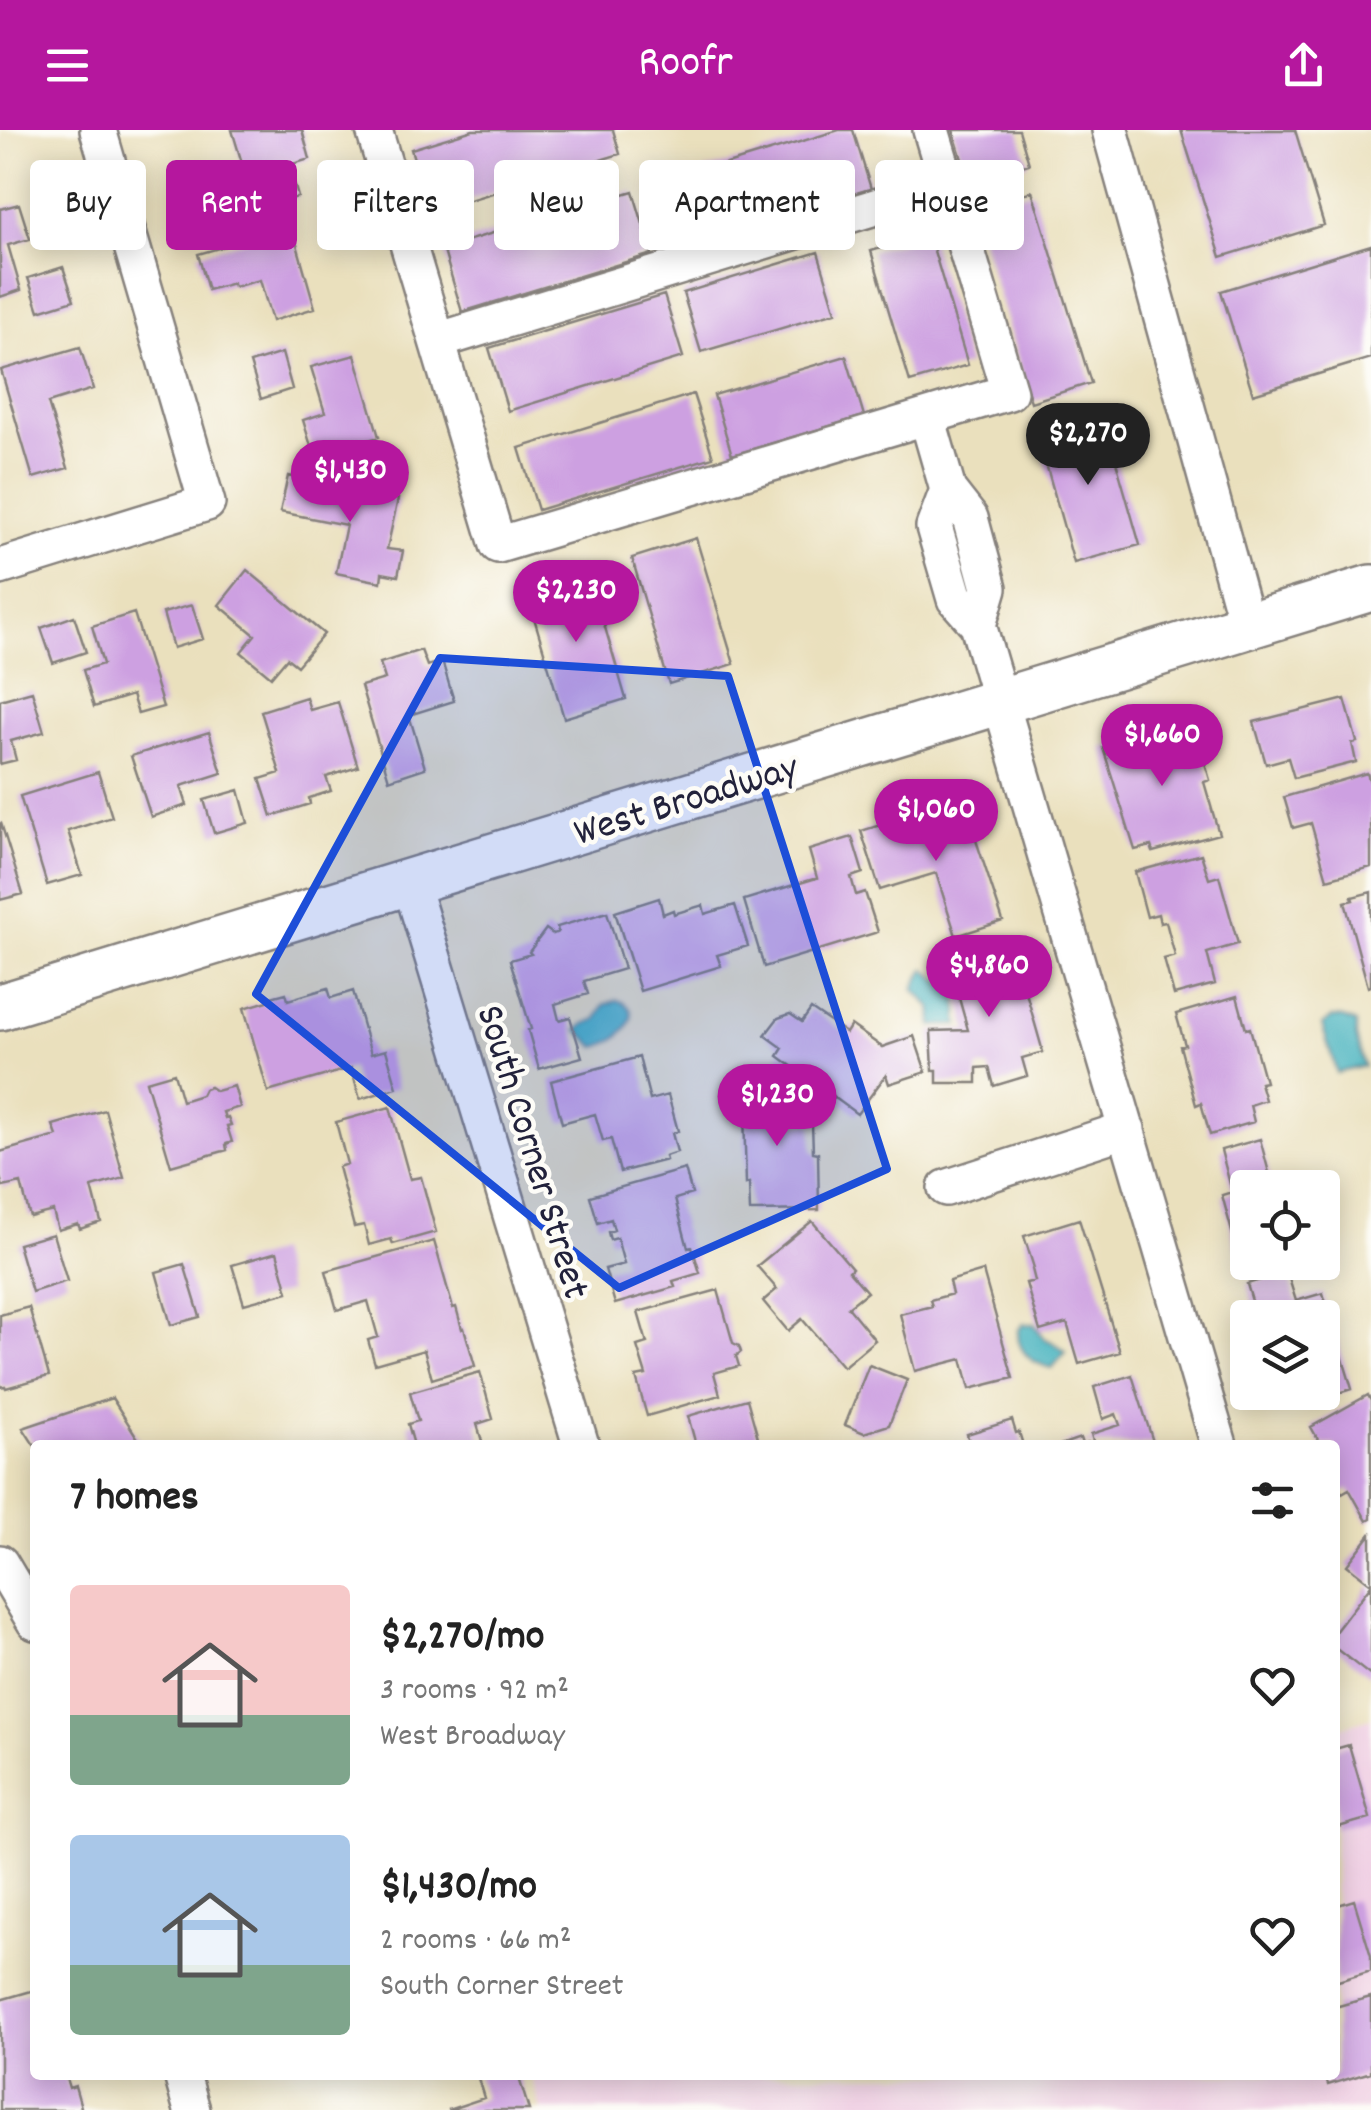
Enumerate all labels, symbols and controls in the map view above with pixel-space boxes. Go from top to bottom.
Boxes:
text: Roofr [638,33,733,97]
icon: menu [40,38,95,93]
icon: share [1276,38,1331,93]
chip: Buy [30,160,146,250]
chip: Rent [166,160,297,250]
chip: Filters [317,160,474,250]
chip: New [494,160,619,250]
chip: Apartment [639,160,855,250]
chip: House [875,160,1024,250]
pin: $2,270 [1007,403,1169,488]
text: $2,270 [1048,412,1128,458]
pin: $1,430 [269,440,431,525]
text: $1,430 [313,449,387,495]
pin: $2,230 [495,560,657,645]
text: $2,230 [535,569,617,615]
pin: $1,660 [1081,704,1243,789]
text: $1,660 [1123,713,1201,759]
street label: West Broadway [568,742,807,864]
pin: $1,060 [855,779,1017,864]
text: $1,060 [896,788,976,834]
pin: $4,860 [908,935,1070,1020]
text: $4,860 [948,944,1030,990]
street label: South Corner Street [458,999,602,1307]
pin: $1,230 [696,1064,858,1149]
text: $1,230 [740,1073,814,1119]
map controls [1230,1170,1340,1410]
button: locate [1230,1170,1340,1280]
button: layers [1230,1300,1340,1410]
text: 7 homes [70,1470,199,1530]
icon: filters [1245,1473,1300,1528]
text: $2,270/mo [380,1609,544,1669]
icon: home [150,1625,270,1745]
icon: heart [1245,1658,1300,1713]
text: 3 rooms · 92 m² [380,1669,569,1715]
text: West Broadway [380,1715,565,1761]
text: $1,430/mo [380,1859,537,1919]
icon: home [150,1875,270,1995]
icon: heart [1245,1908,1300,1963]
text: 2 rooms · 66 m² [380,1919,571,1965]
text: South Corner Street [380,1965,624,2011]

